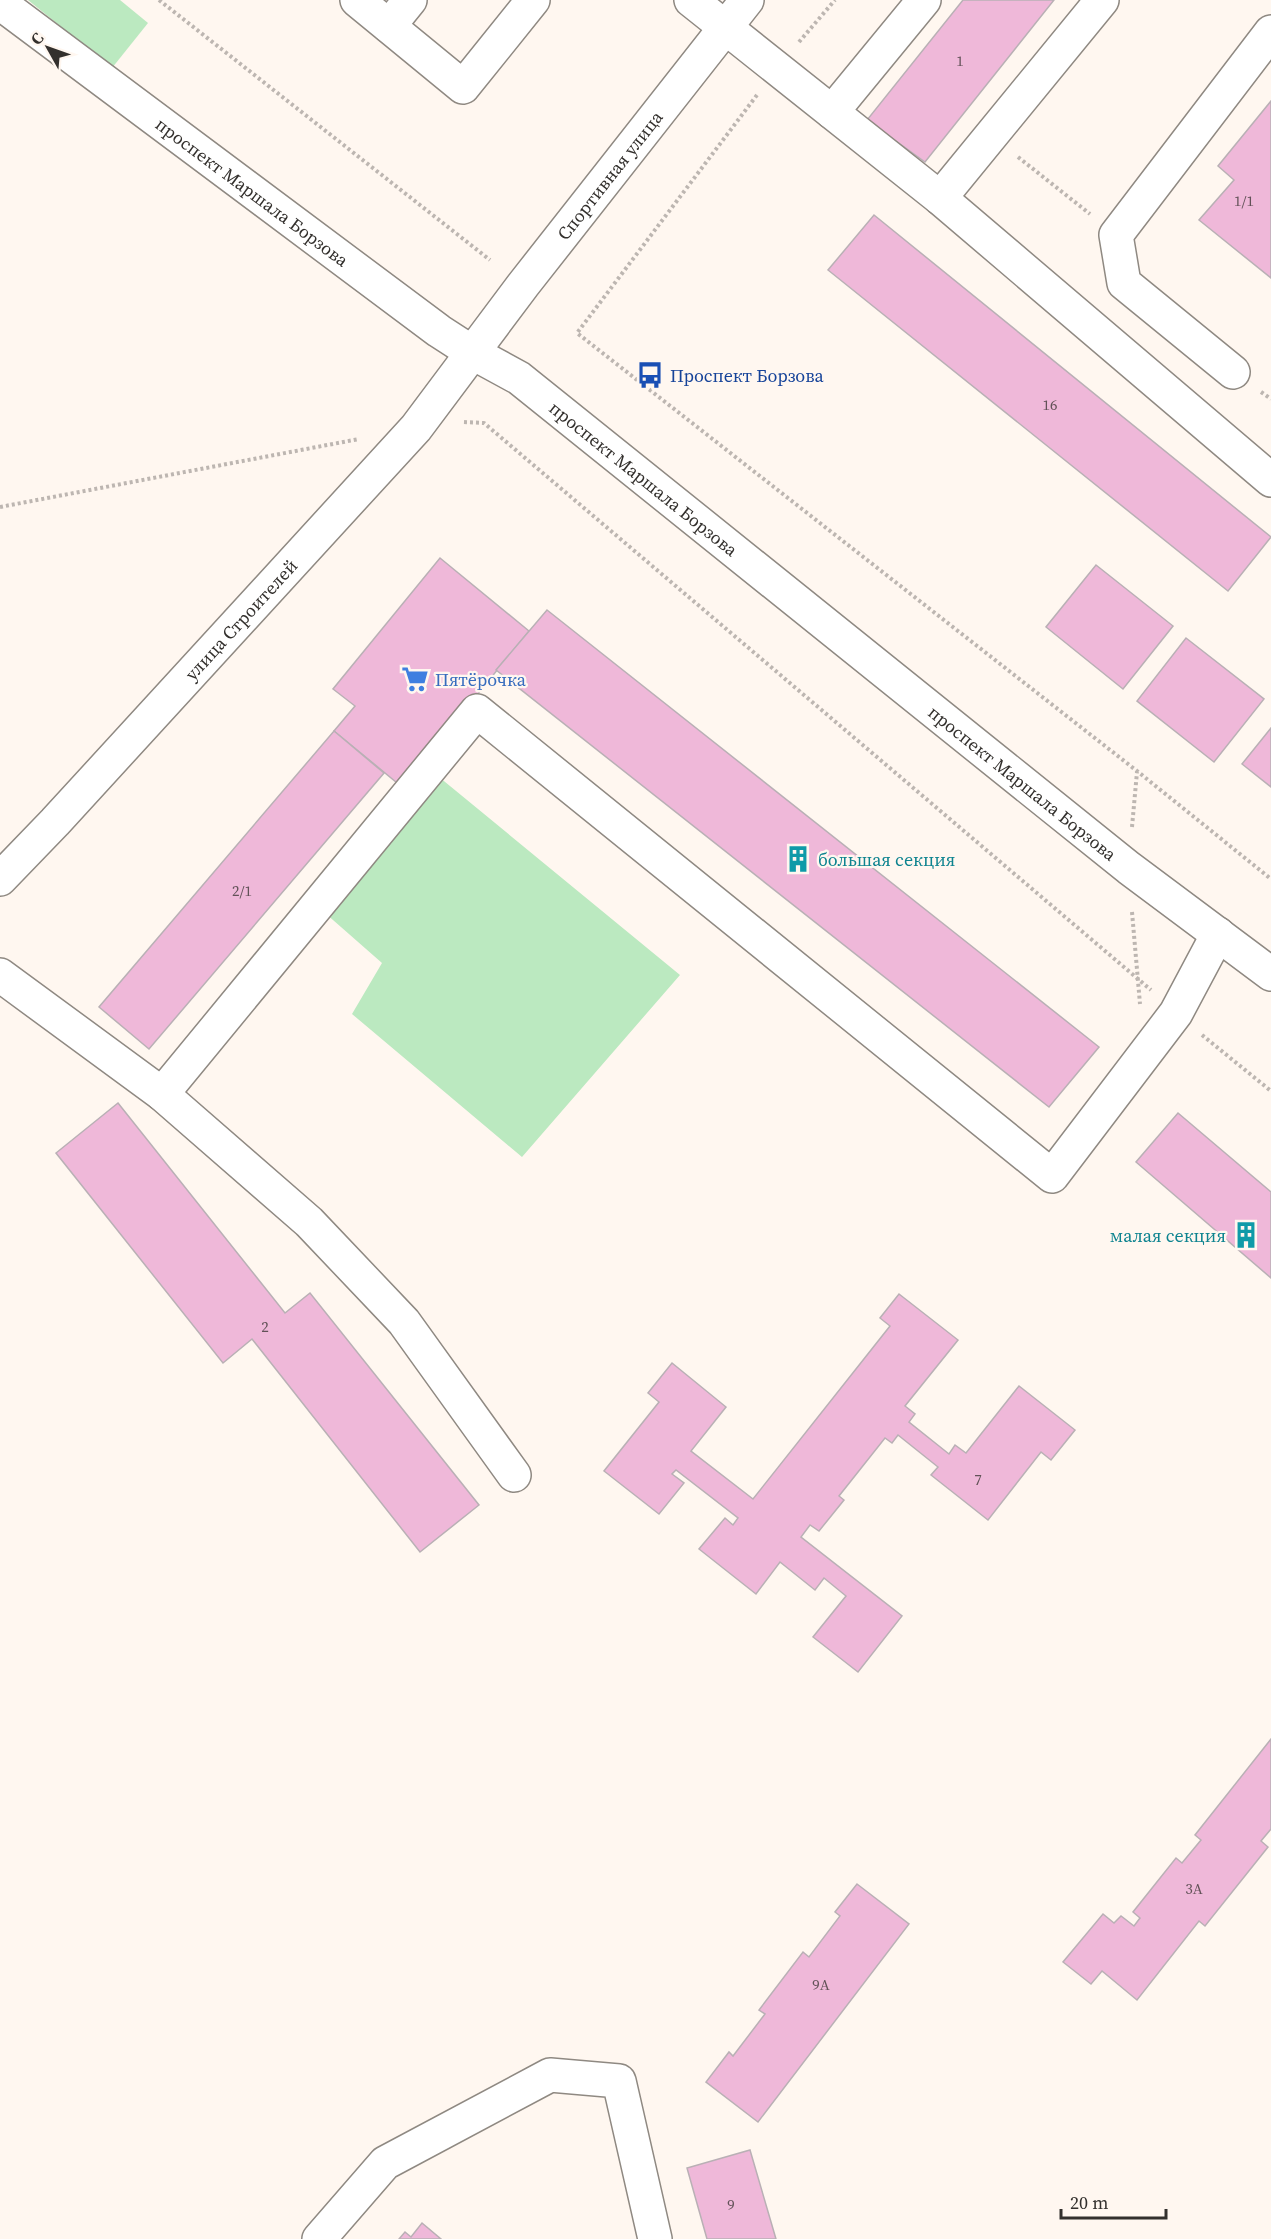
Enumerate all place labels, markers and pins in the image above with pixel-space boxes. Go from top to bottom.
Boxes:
bus stop icon: Проспект Борзова [635,360,665,390]
place label: Проспект Борзова [670,363,825,388]
supermarket icon: Пятёрочка [400,664,430,694]
place label: Пятёрочка [435,667,527,692]
building icon: большая секция [783,844,813,874]
place label: большая секция [818,847,955,872]
building icon: малая секция [1231,1220,1261,1250]
place label: малая секция [1110,1223,1226,1248]

